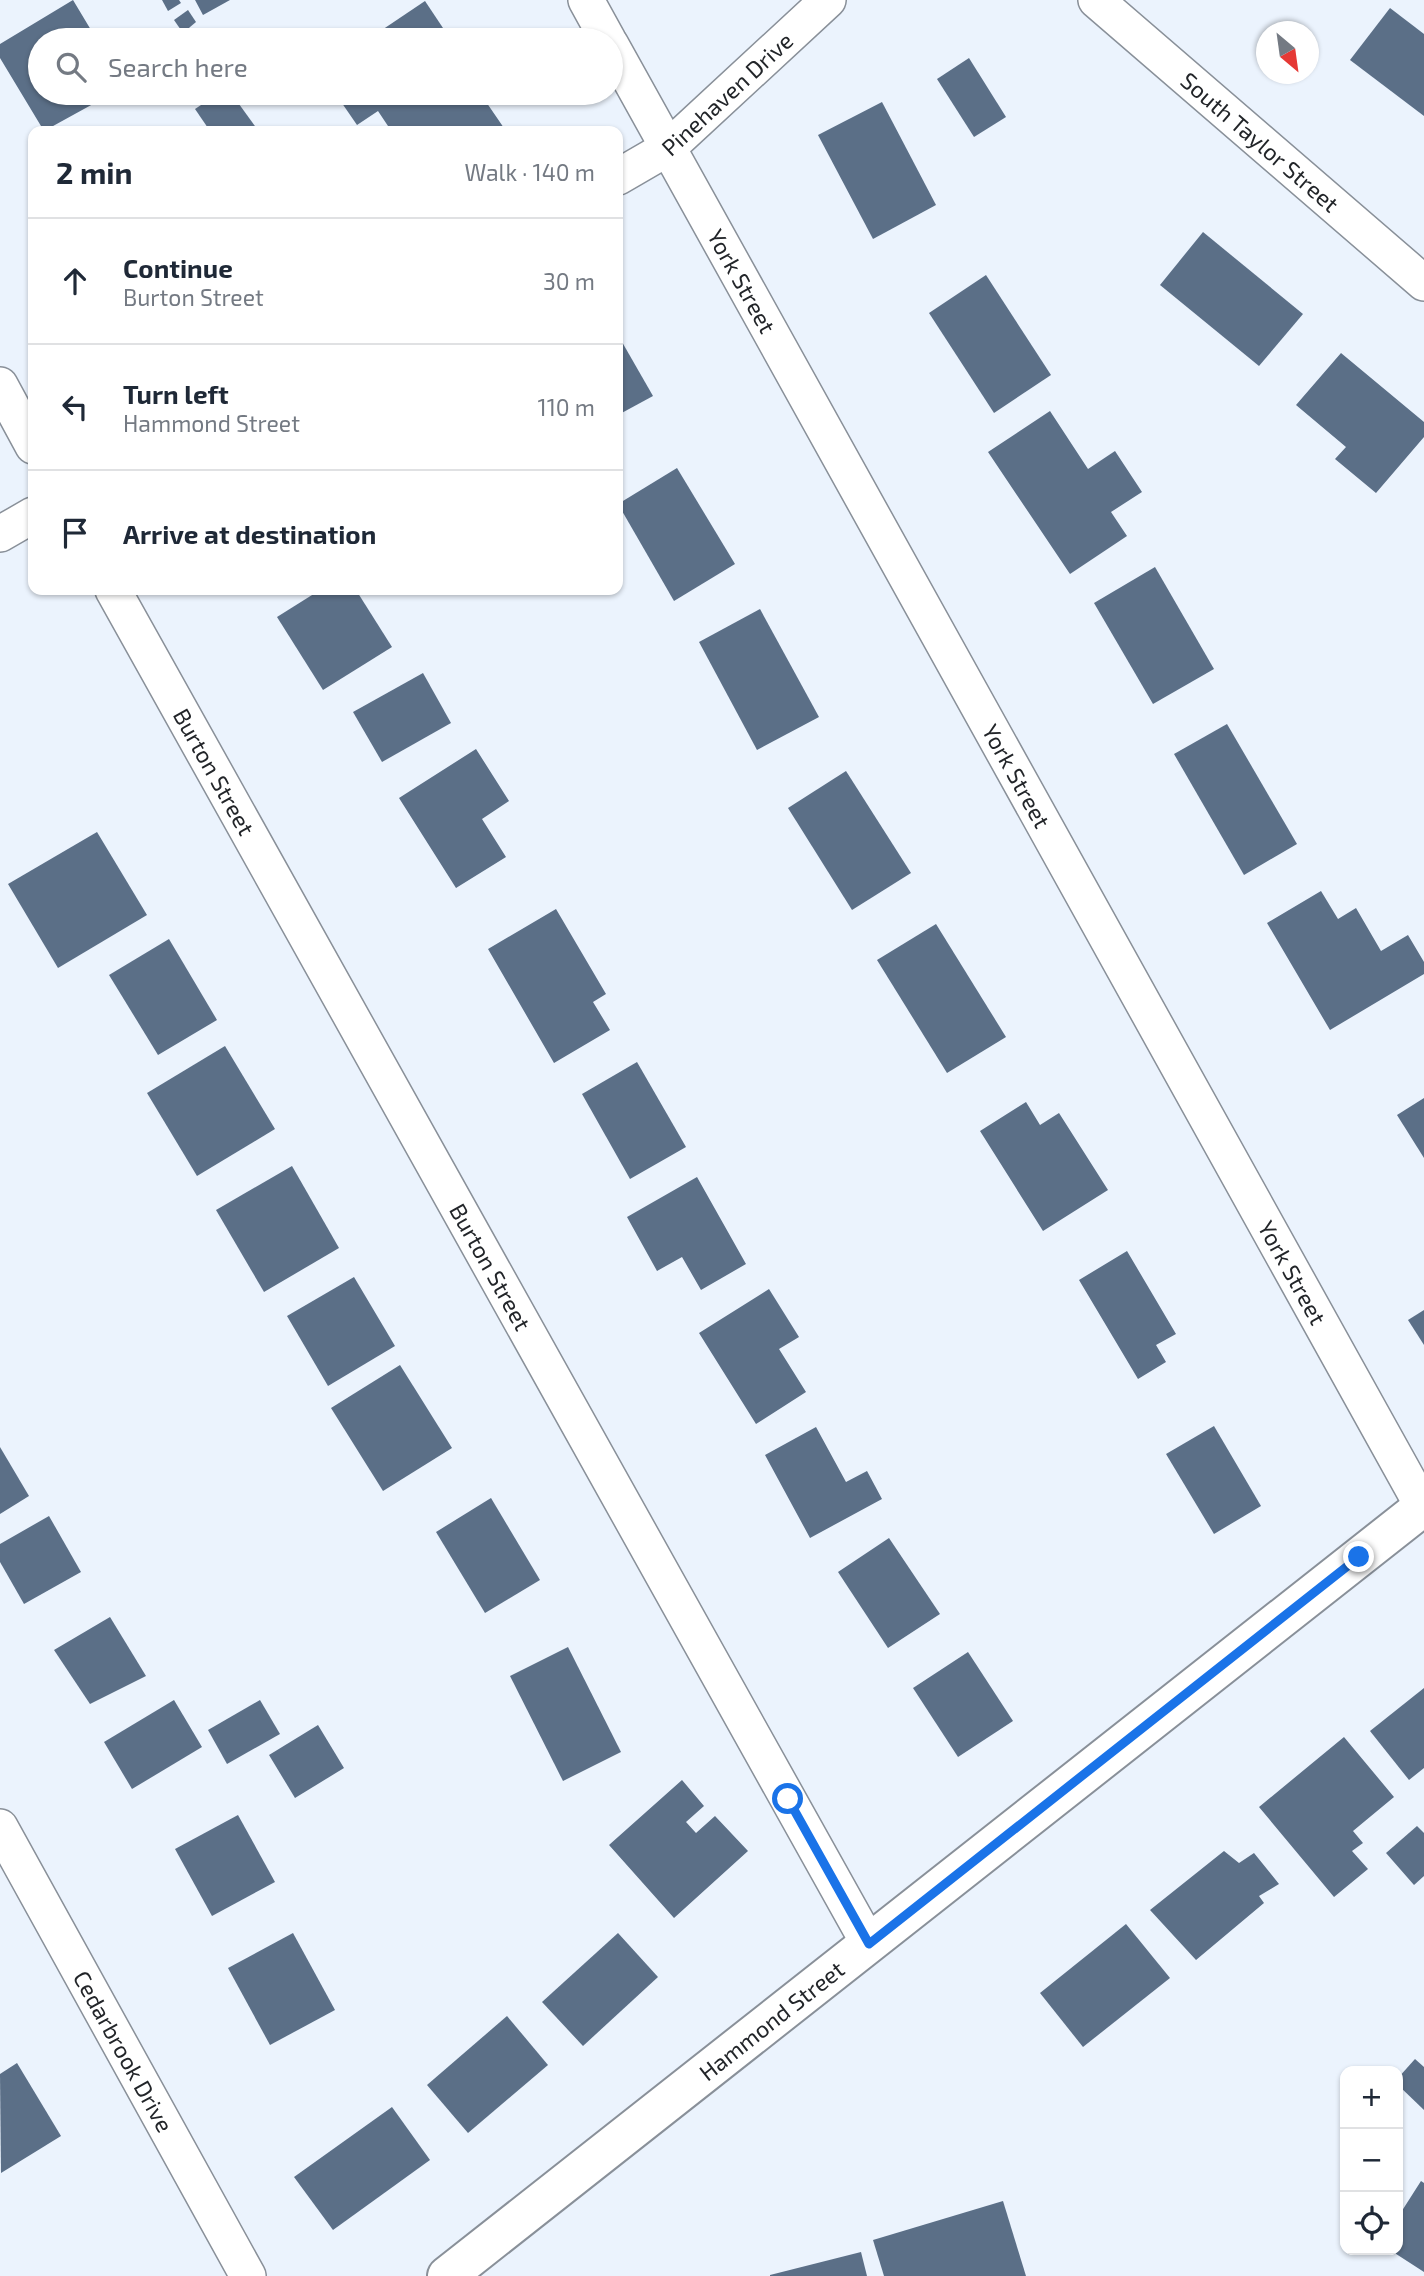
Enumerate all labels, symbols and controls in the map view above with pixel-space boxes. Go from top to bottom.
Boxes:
north arrow [1256,21,1319,84]
street label: Pinehaven Drive [655,26,798,161]
search box [28,28,623,105]
icon: search [52,48,90,86]
text: Search here [108,51,248,82]
street label: South Taylor Street [1176,66,1345,218]
text: 2 min [56,154,133,190]
text: Walk · 140 m [464,158,595,186]
street label: York Street [702,224,782,338]
text: Continue [123,252,233,283]
icon: ahead [56,262,94,300]
text: 30 m [543,267,595,295]
text: Burton Street [123,283,264,311]
text: Turn left [123,378,229,409]
icon: left [56,388,94,426]
text: 110 m [538,393,595,421]
text: Hammond Street [123,409,300,437]
icon: arrive [56,514,94,552]
text: Arrive at destination [123,518,376,549]
street label: Burton Street [168,703,261,840]
street label: York Street [977,719,1057,833]
street label: Burton Street [444,1198,538,1335]
street label: York Street [1253,1216,1333,1329]
route end [1343,1541,1374,1572]
route start [772,1783,803,1814]
street label: Hammond Street [693,1954,850,2086]
street label: Cedarbrook Drive [68,1966,180,2137]
map controls [1340,2066,1403,2255]
button: + [1340,2066,1403,2129]
button: − [1340,2129,1403,2192]
button: locate [1340,2192,1403,2255]

